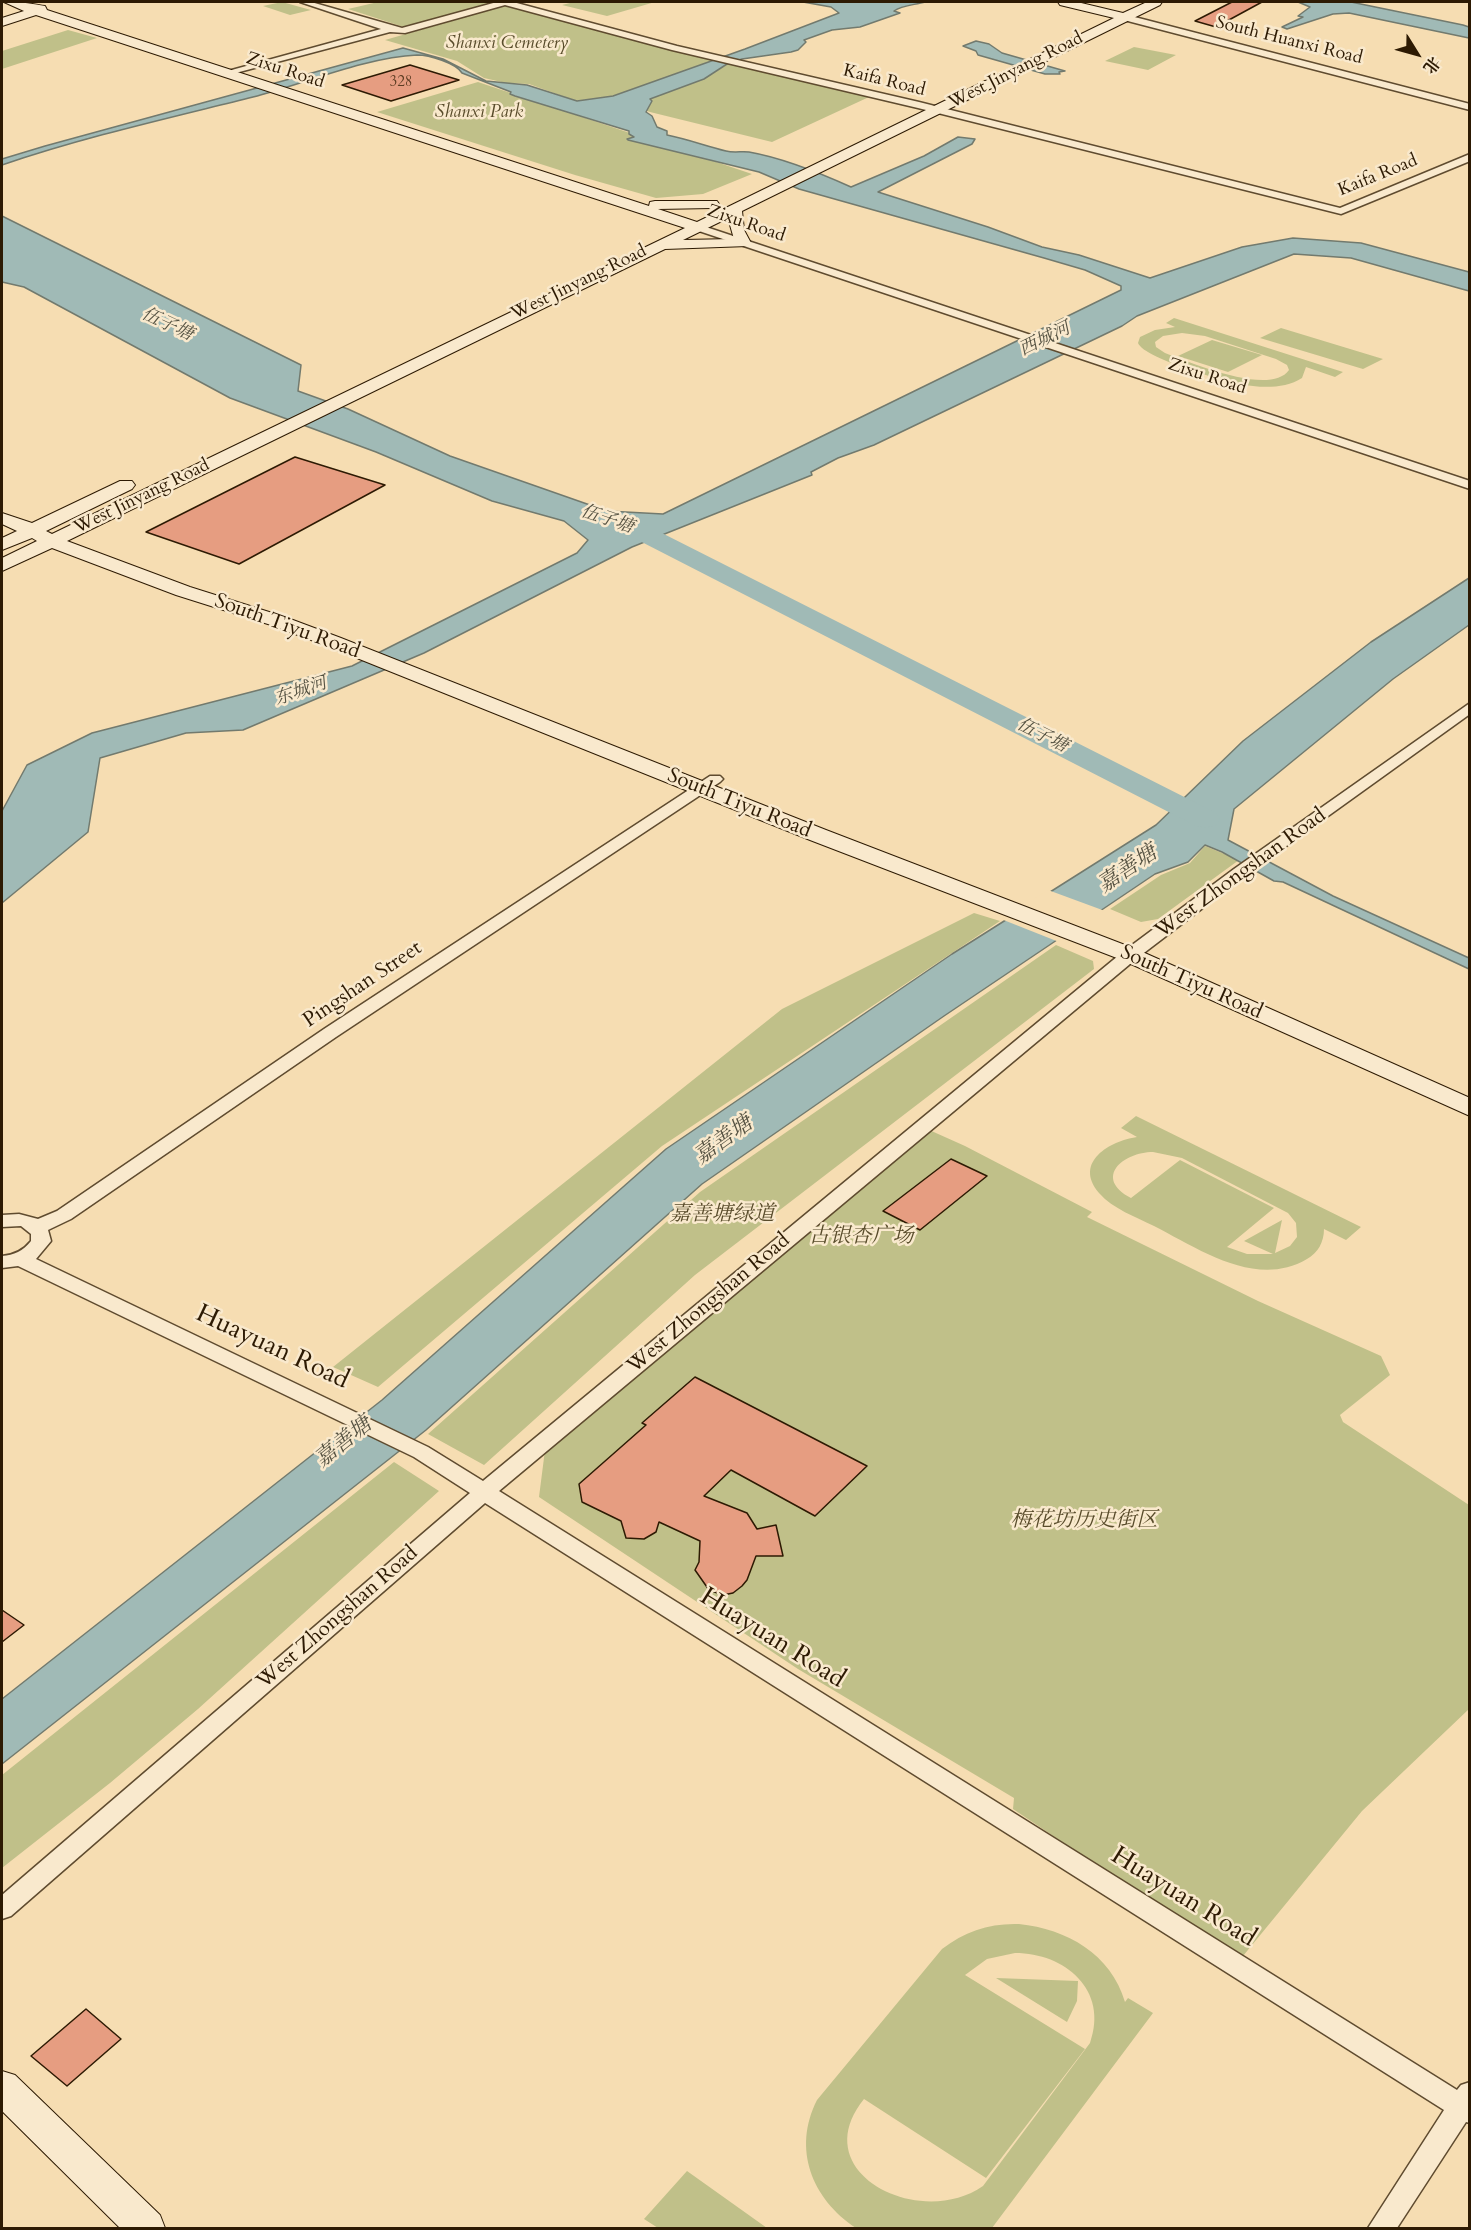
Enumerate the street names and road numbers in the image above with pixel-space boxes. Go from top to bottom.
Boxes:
street label: South Huanxi Road [1213,12,1365,70]
street label: West Jinyang Road [945,28,1087,114]
street label: Zixu Road [243,48,327,94]
street label: Kaifa Road [841,60,927,102]
street label: Kaifa Road [1335,150,1421,202]
street label: Zixu Road [704,201,788,247]
street label: West Jinyang Road [508,241,650,325]
street label: Zixu Road [1165,354,1249,400]
street label: West Jinyang Road [71,455,213,539]
street label: South Tiyu Road [211,589,363,665]
street label: South Tiyu Road [663,764,815,844]
street label: West Zhongshan Road [1151,804,1331,944]
street label: Pingshan Street [299,936,427,1034]
street label: South Tiyu Road [1116,940,1266,1026]
street label: West Zhongshan Road [622,1228,796,1380]
street label: Huayuan Road [190,1299,354,1397]
street label: West Zhongshan Road [252,1541,424,1695]
street label: Huayuan Road [694,1582,850,1696]
street label: Huayuan Road [1105,1841,1261,1955]

